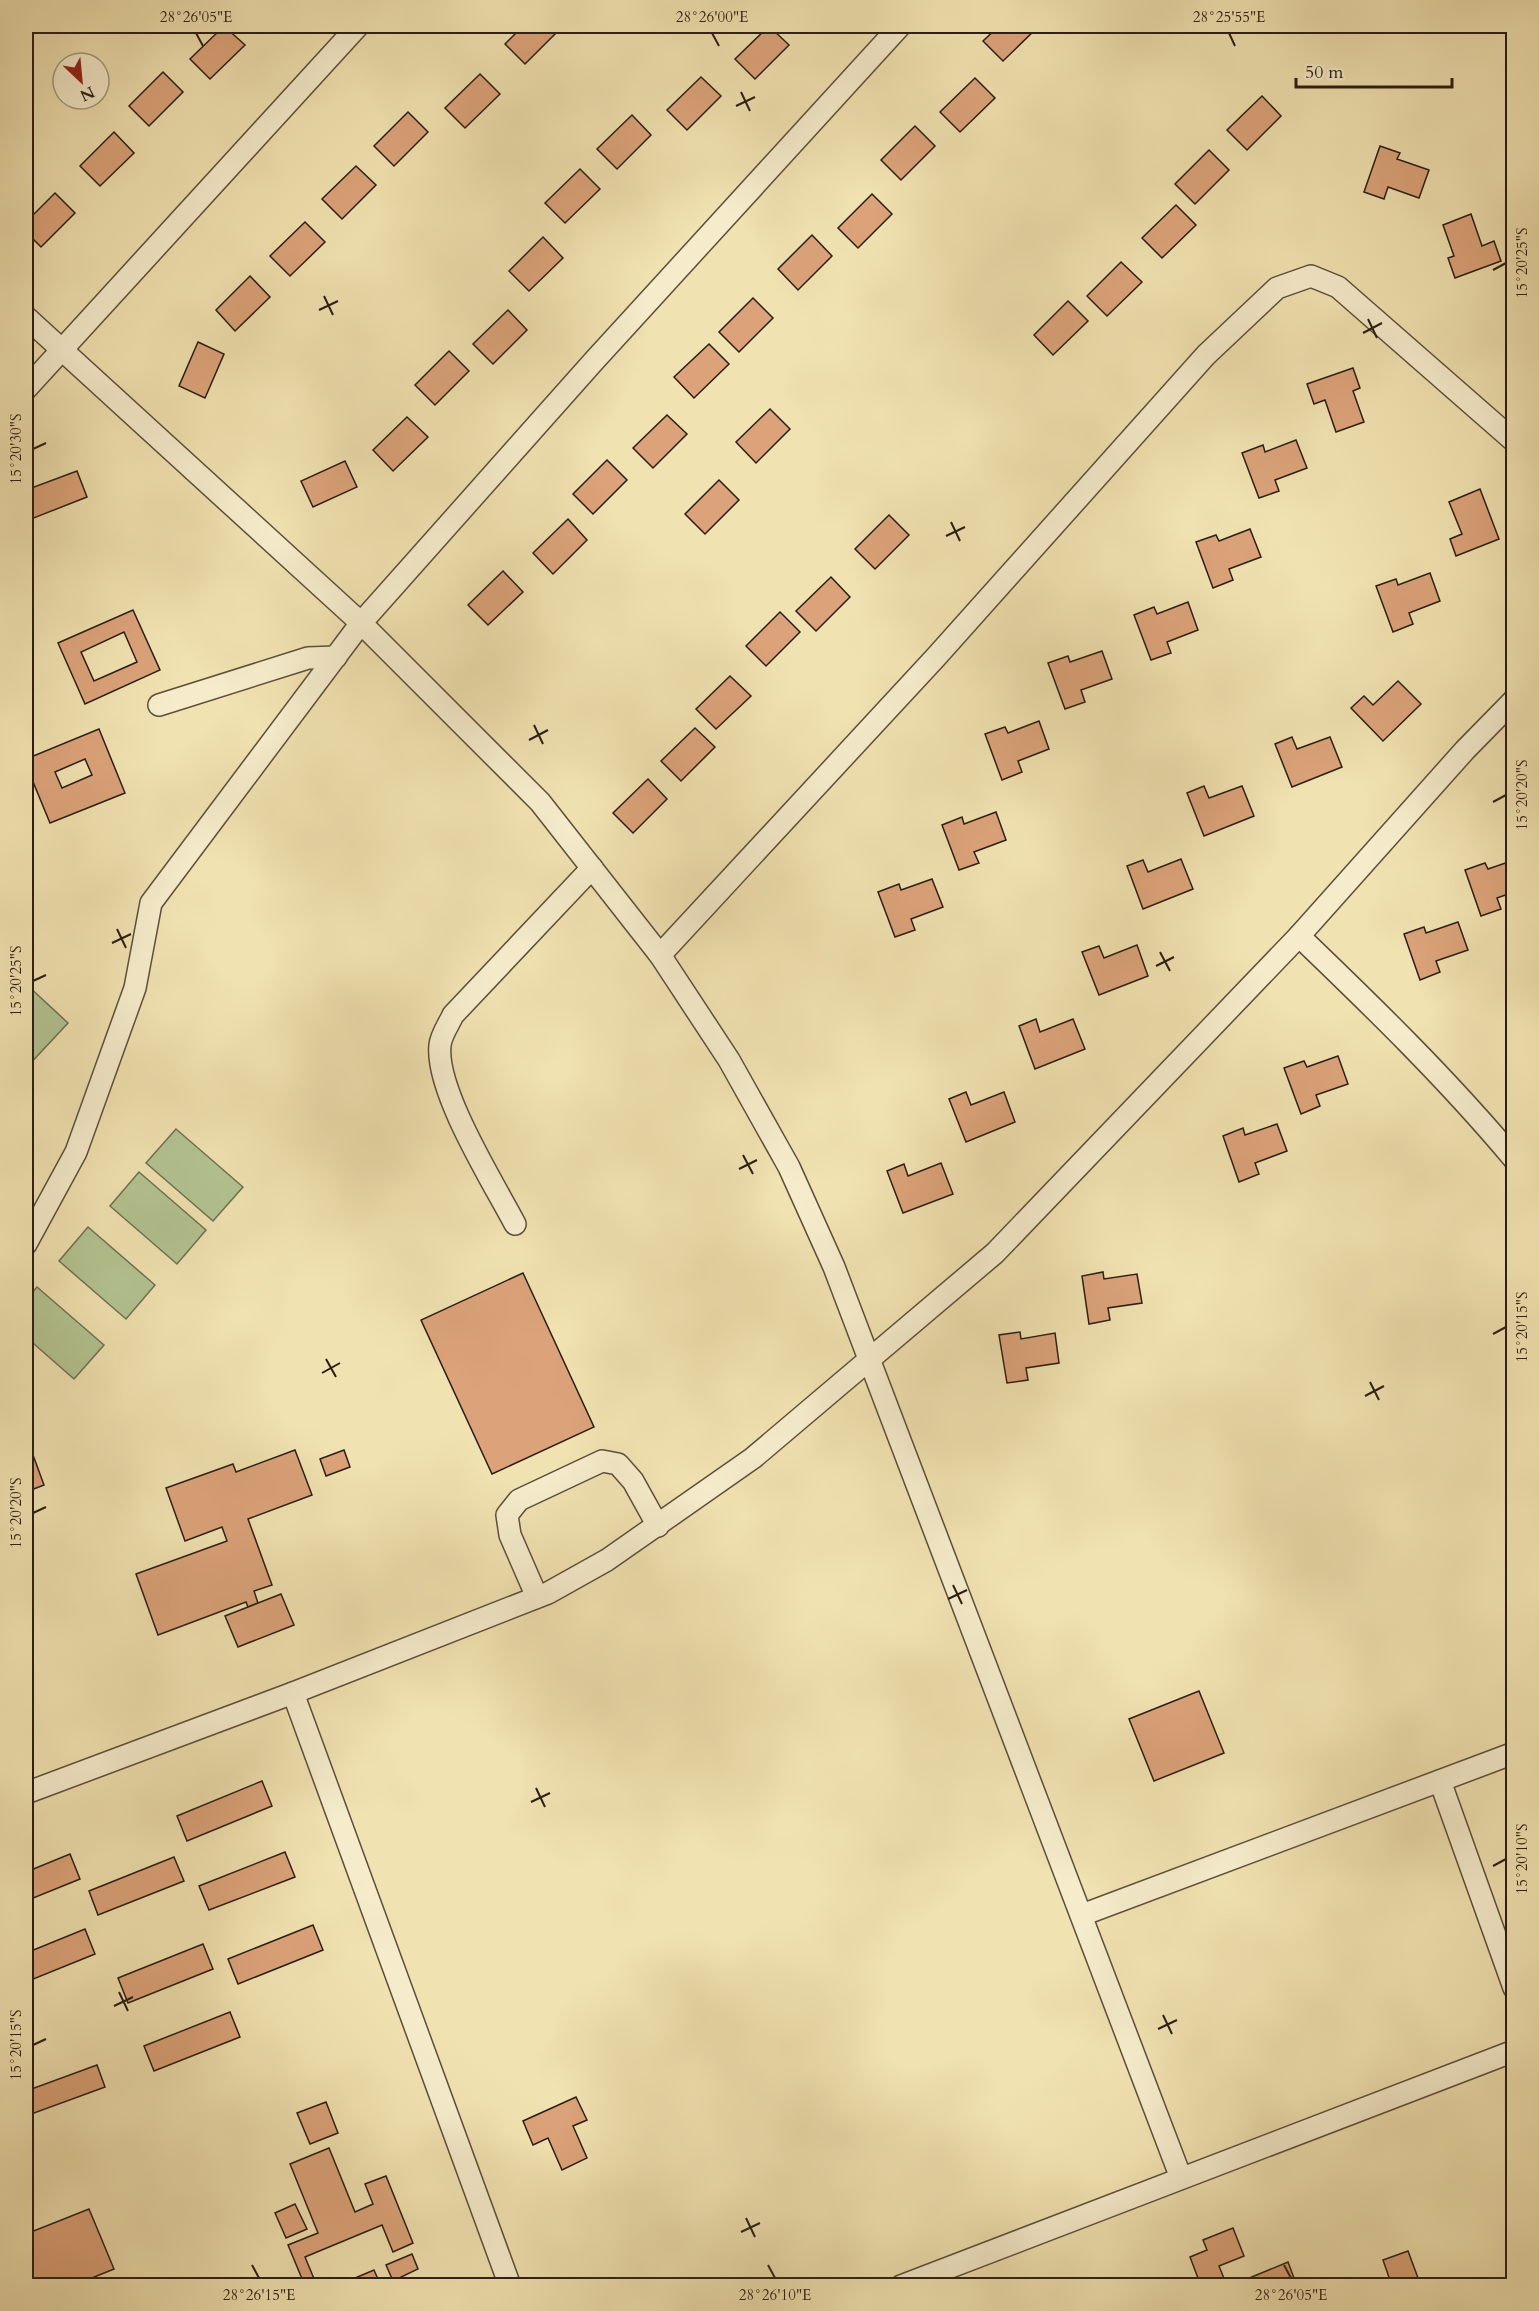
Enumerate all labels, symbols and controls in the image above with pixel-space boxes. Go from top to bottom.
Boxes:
text: 28°26'05"E [160,7,232,27]
text: 28°26'00"E [676,7,748,27]
text: 28°25'55"E [1193,7,1265,27]
north arrow [51,51,111,111]
scale bar [1296,51,1452,89]
text: 50 m [1305,60,1344,85]
text: N [76,81,98,107]
text: 15°20'25"S [1512,228,1532,298]
text: 15°20'30"S [6,414,26,484]
text: 15°20'20"S [1512,760,1532,830]
text: 15°20'25"S [6,946,26,1016]
text: 15°20'15"S [1512,1292,1532,1362]
text: 15°20'20"S [6,1478,26,1548]
text: 15°20'10"S [1512,1824,1532,1894]
text: 15°20'15"S [6,2010,26,2080]
text: 28°26'15"E [223,2285,295,2305]
text: 28°26'10"E [739,2285,811,2305]
text: 28°26'05"E [1255,2285,1327,2305]

